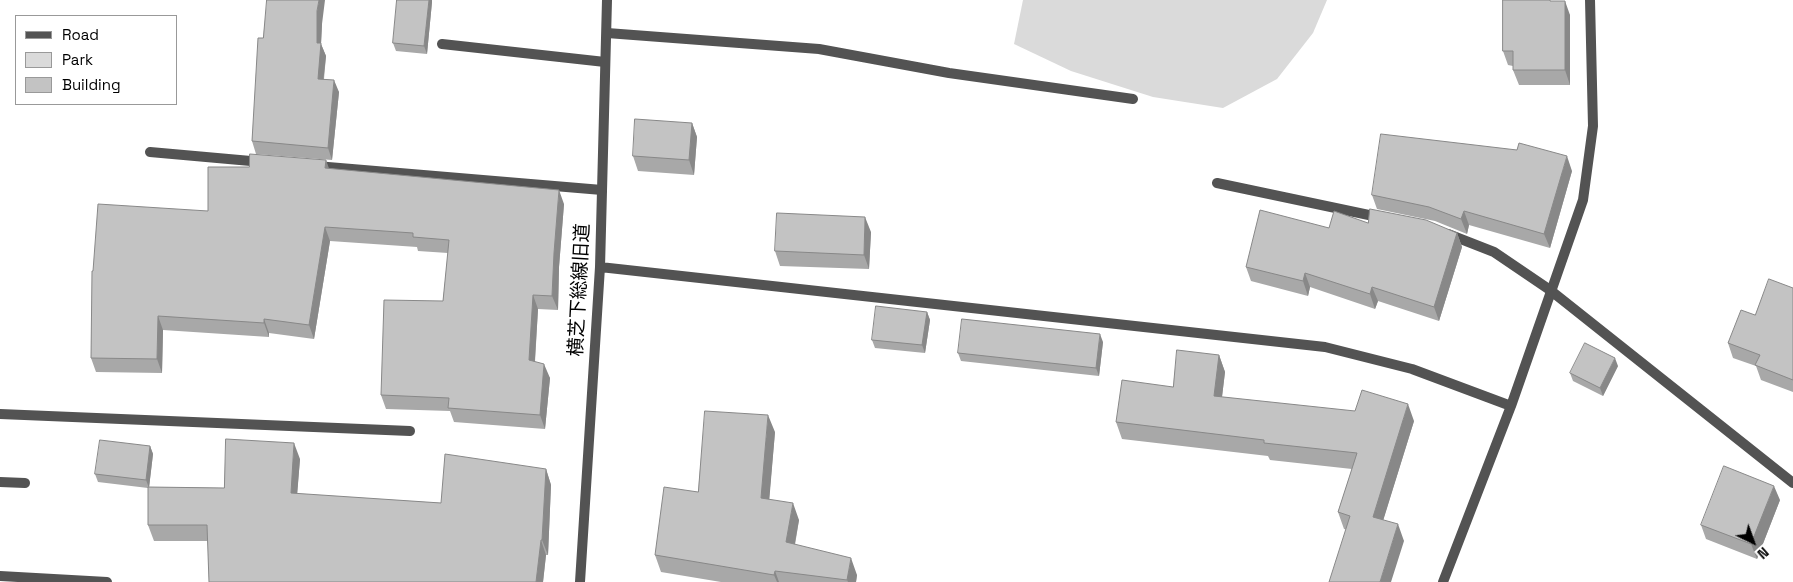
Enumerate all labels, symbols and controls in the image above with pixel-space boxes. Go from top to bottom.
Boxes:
legend [15,15,178,105]
text: Road [62,25,99,44]
text: Park [62,50,93,69]
text: Building [62,75,121,94]
street label: 横芝下総線旧道 [565,223,595,357]
north arrow [1728,517,1778,567]
text: N [1754,543,1773,563]

